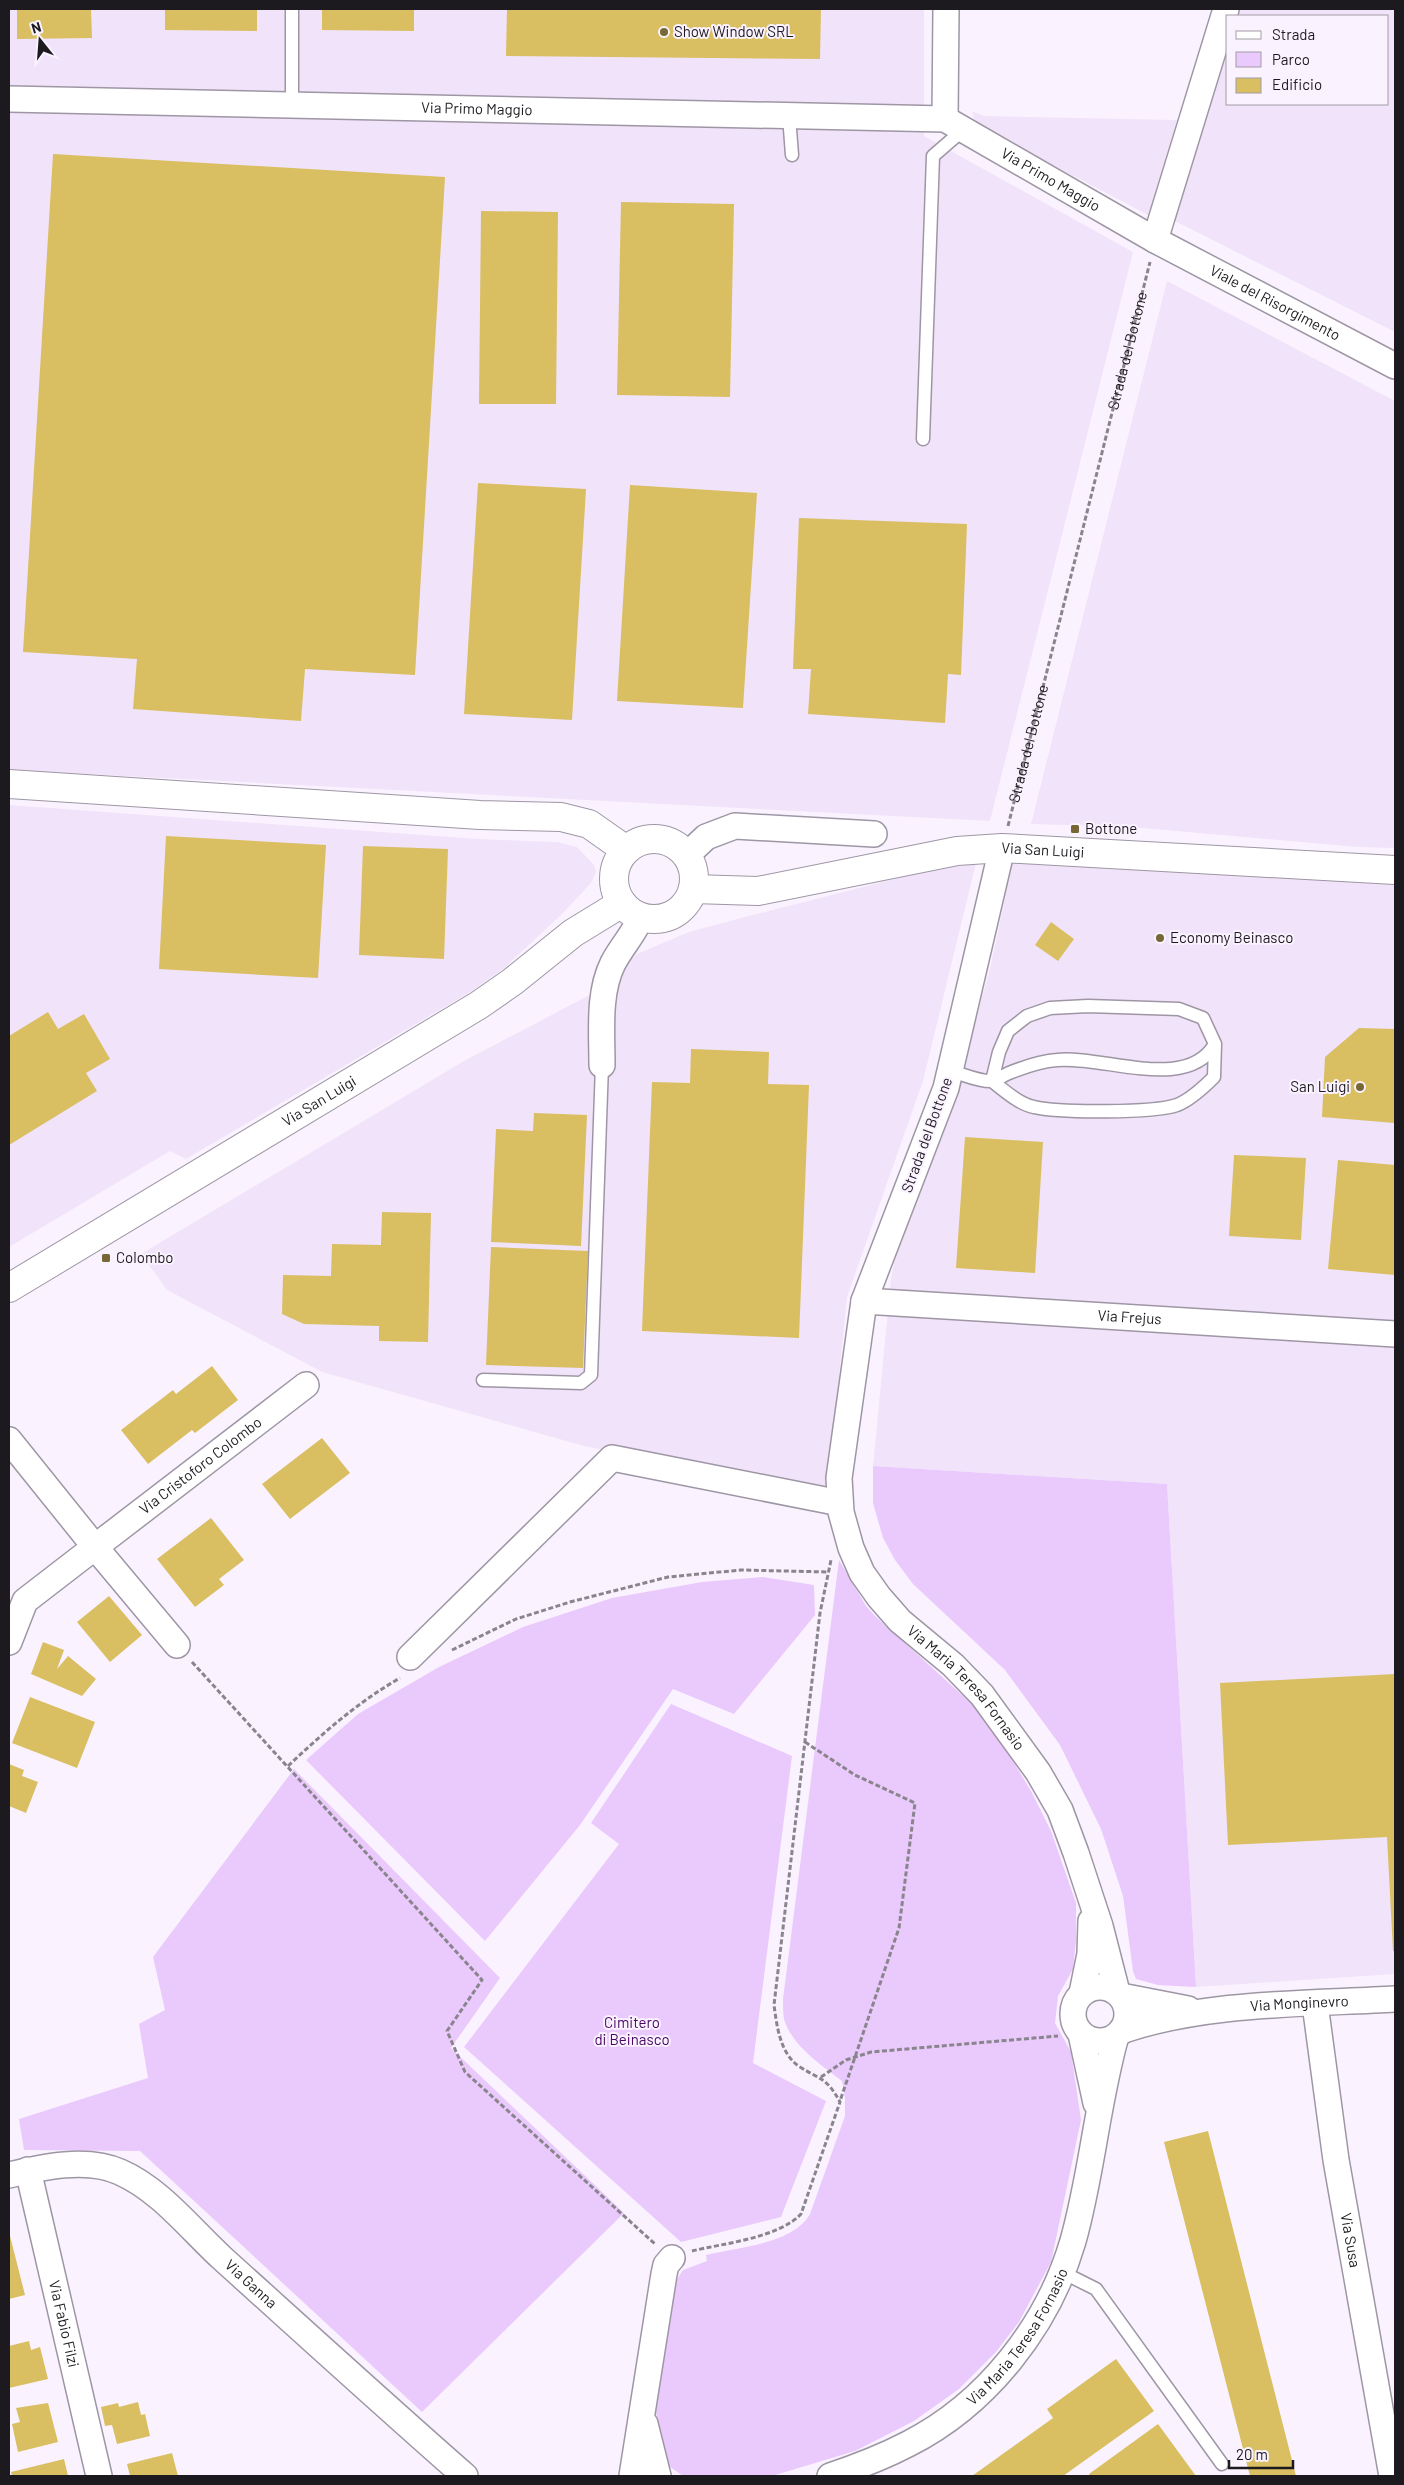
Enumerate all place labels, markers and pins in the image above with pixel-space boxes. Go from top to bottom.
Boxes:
place label: Show Window SRL [674,22,794,40]
marker: Show Window SRL [658,26,670,38]
place label: Bottone [1085,819,1137,837]
marker: Bottone [1069,823,1081,835]
place label: Economy Beinasco [1170,928,1293,946]
marker: Economy Beinasco [1154,932,1166,944]
place label: San Luigi [1290,1077,1350,1095]
marker: San Luigi [1354,1081,1366,1093]
place label: Colombo [116,1248,174,1266]
marker: Colombo [100,1252,112,1264]

